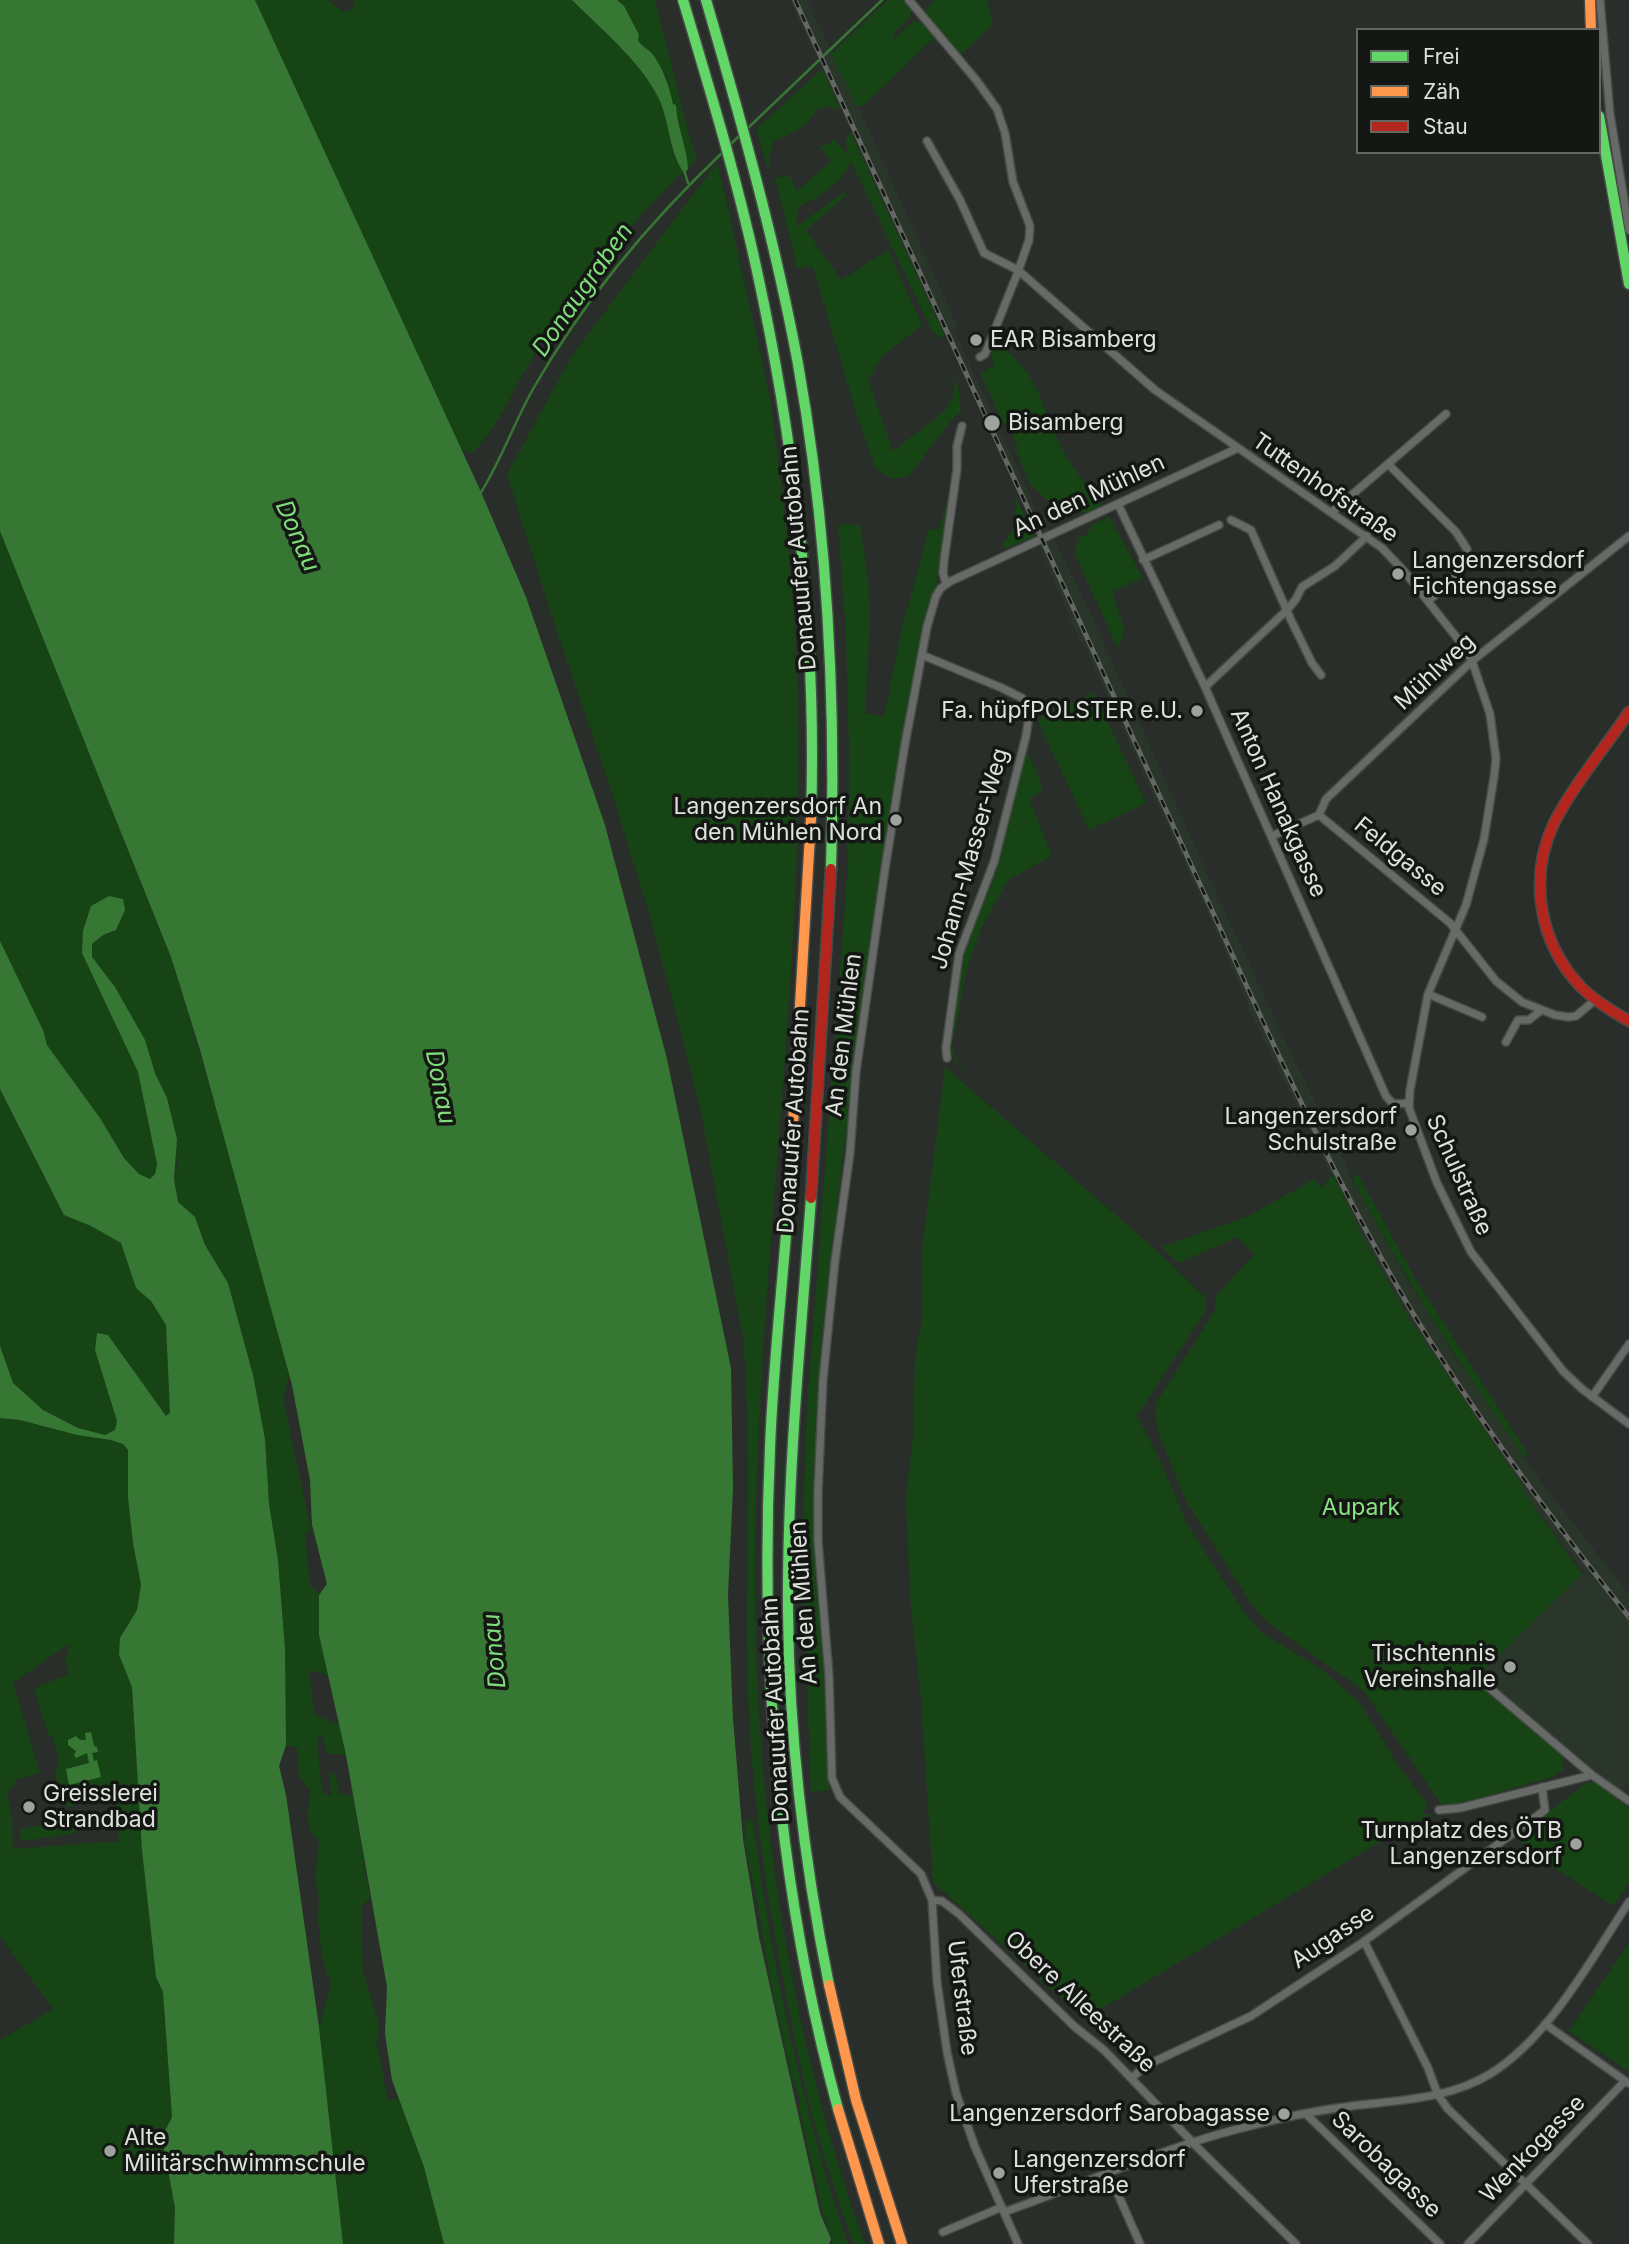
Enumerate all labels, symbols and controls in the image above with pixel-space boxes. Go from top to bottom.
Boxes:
legend [1356,28,1601,154]
text: Frei [1423,44,1460,69]
text: Zäh [1423,79,1460,104]
text: Stau [1423,114,1468,139]
water label: Donaugraben [527,218,639,362]
place label: EAR Bisamberg [990,326,1157,354]
marker: EAR Bisamberg [968,332,984,348]
place label: Bisamberg [1008,409,1124,437]
marker: Bisamberg [982,413,1002,433]
street label: Tuttenhofstraße [1247,427,1403,549]
street label: Donauufer Autobahn [775,445,823,671]
street label: An den Mühlen [1009,449,1169,543]
water label: Donau [269,496,325,576]
place label: Langenzersdorf Fichtengasse [1412,547,1585,601]
marker: Langenzersdorf Fichtengasse [1390,566,1406,582]
street label: Mühlweg [1389,628,1481,716]
place label: Fa. hüpfPOLSTER e.U. [941,697,1183,725]
marker: Fa. hüpfPOLSTER e.U. [1189,703,1205,719]
street label: Anton Hanakgasse [1224,704,1332,902]
street label: Johann-Masser-Weg [925,745,1015,973]
place label: Langenzersdorf An den Mühlen Nord [673,793,882,847]
marker: Langenzersdorf An den Mühlen Nord [888,812,904,828]
street label: Feldgasse [1348,812,1452,902]
street label: An den Mühlen [820,952,868,1118]
street label: Donauufer Autobahn [772,1008,816,1234]
water label: Donau [419,1048,461,1126]
place label: Langenzersdorf Schulstraße [1224,1103,1397,1157]
street label: Schulstraße [1420,1110,1498,1240]
marker: Langenzersdorf Schulstraße [1403,1122,1419,1138]
park label: Aupark [1322,1494,1400,1522]
street label: An den Mühlen [785,1520,823,1686]
street label: Donauufer Autobahn [756,1597,796,1823]
water label: Donau [477,1612,513,1690]
place label: Tischtennis Vereinshalle [1364,1640,1496,1694]
marker: Tischtennis Vereinshalle [1502,1659,1518,1675]
place label: Greisslerei Strandbad [43,1780,158,1834]
marker: Greisslerei Strandbad [21,1799,37,1815]
place label: Turnplatz des ÖTB Langenzersdorf [1360,1817,1562,1871]
marker: Turnplatz des ÖTB Langenzersdorf [1568,1836,1584,1852]
street label: Augasse [1286,1899,1380,1975]
street label: Obere Alleestraße [999,1925,1161,2079]
street label: Uferstraße [941,1939,983,2057]
street label: Wenkogasse [1475,2089,1591,2209]
place label: Langenzersdorf Sarobagasse [949,2100,1270,2128]
marker: Langenzersdorf Sarobagasse [1276,2106,1292,2122]
street label: Sarobagasse [1325,2106,1447,2224]
place label: Alte Militärschwimmschule [124,2124,366,2178]
marker: Alte Militärschwimmschule [102,2143,118,2159]
place label: Langenzersdorf Uferstraße [1013,2146,1186,2200]
marker: Langenzersdorf Uferstraße [991,2165,1007,2181]

